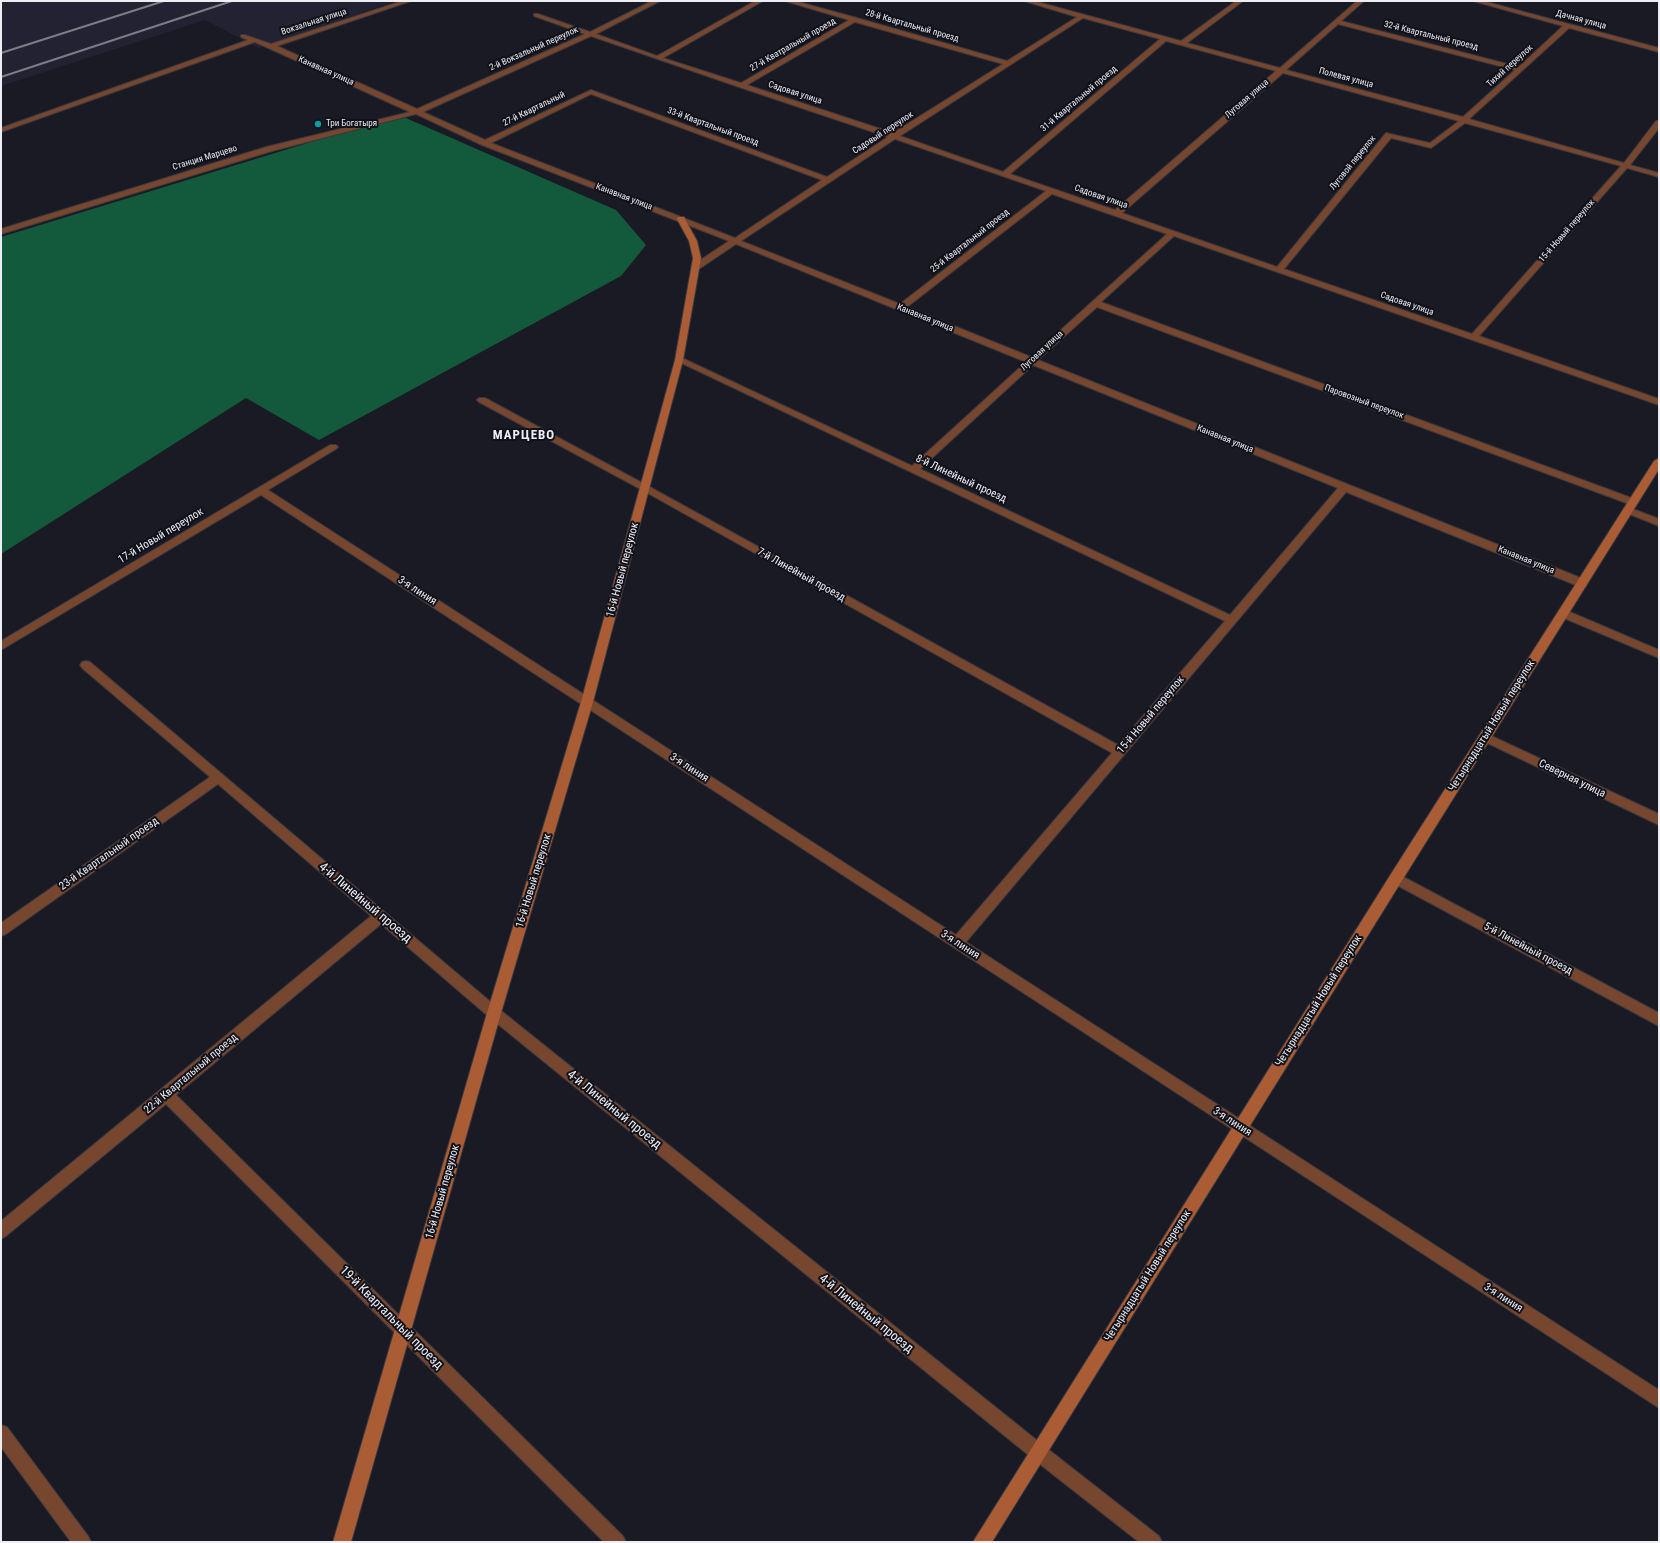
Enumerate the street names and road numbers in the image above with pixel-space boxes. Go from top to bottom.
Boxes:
street label: Вокзальная улица [280,6,348,38]
street label: 28-й Квартальный проезд [864,7,960,45]
street label: Дачная улица [1555,8,1607,32]
street label: 27-й Кватральный проезд [748,16,838,74]
street label: 32-й Квартальный проезд [1383,19,1479,53]
street label: 2-й Вокзальный переулок [488,25,580,73]
street label: Тихий переулок [1485,42,1535,90]
street label: Канавная улица [296,54,356,88]
street label: 31-й Квартальный проезд [1039,64,1119,134]
street label: Полевая улица [1318,66,1374,90]
street label: Луговая улица [1223,77,1271,121]
street label: Садовая улица [767,79,823,107]
street label: 27-й Квартальный [501,89,567,129]
street label: 33-й Квартальный проезд [666,105,760,149]
street label: Садовый переулок [851,109,915,157]
street label: Луговой переулок [1328,134,1378,192]
street label: Станция Марцево [171,143,239,173]
street label: Канавная улица [594,181,654,213]
street label: Садовая улица [1073,183,1129,211]
street label: 15-й Новый переулок [1537,197,1597,265]
street label: 25-й Квартальный проезд [929,207,1011,275]
street label: Садовая улица [1379,290,1435,318]
street label: Канавная улица [895,302,955,334]
street label: Луговая улица [1019,329,1065,373]
street label: Паровозный переулок [1323,383,1405,421]
street label: Канавная улица [1195,423,1255,455]
street label: 8-й Линейный проезд [913,452,1009,506]
street label: 17-й Новый переулок [116,505,206,567]
street label: 16-й Новый переулок [604,521,642,619]
street label: Канавная улица [1496,544,1556,576]
street label: 7-й Линейный проезд [755,545,847,605]
street label: 3-я линия [395,574,439,608]
street label: Четырнадцатый Новый переулок [1446,658,1538,794]
street label: 15-й Новый переулок [1115,674,1187,756]
street label: 3-я линия [667,751,711,785]
street label: Северная улица [1536,757,1608,801]
street label: 23-й Квартальный проезд [57,815,161,893]
street label: 16-й Новый переулок [513,833,555,929]
street label: 4-й Линейный проезд [315,860,415,946]
street label: 5-й Линейный проезд [1481,920,1575,978]
street label: 3-я линия [938,928,982,962]
street label: Четырнадцатый Новый переулок [1273,933,1365,1069]
street label: 22-й Квартальный проезд [142,1031,240,1117]
street label: 4-й Линейный проезд [564,1067,664,1153]
street label: 3-я линия [1210,1105,1254,1139]
street label: 16-й Новый переулок [423,1143,463,1241]
street label: Четырнадцатый Новый переулок [1102,1208,1194,1344]
street label: 19-й Квартальный проезд [336,1263,446,1373]
street label: 4-й Линейный проезд [816,1271,916,1357]
street label: 3-я линия [1481,1281,1525,1315]

